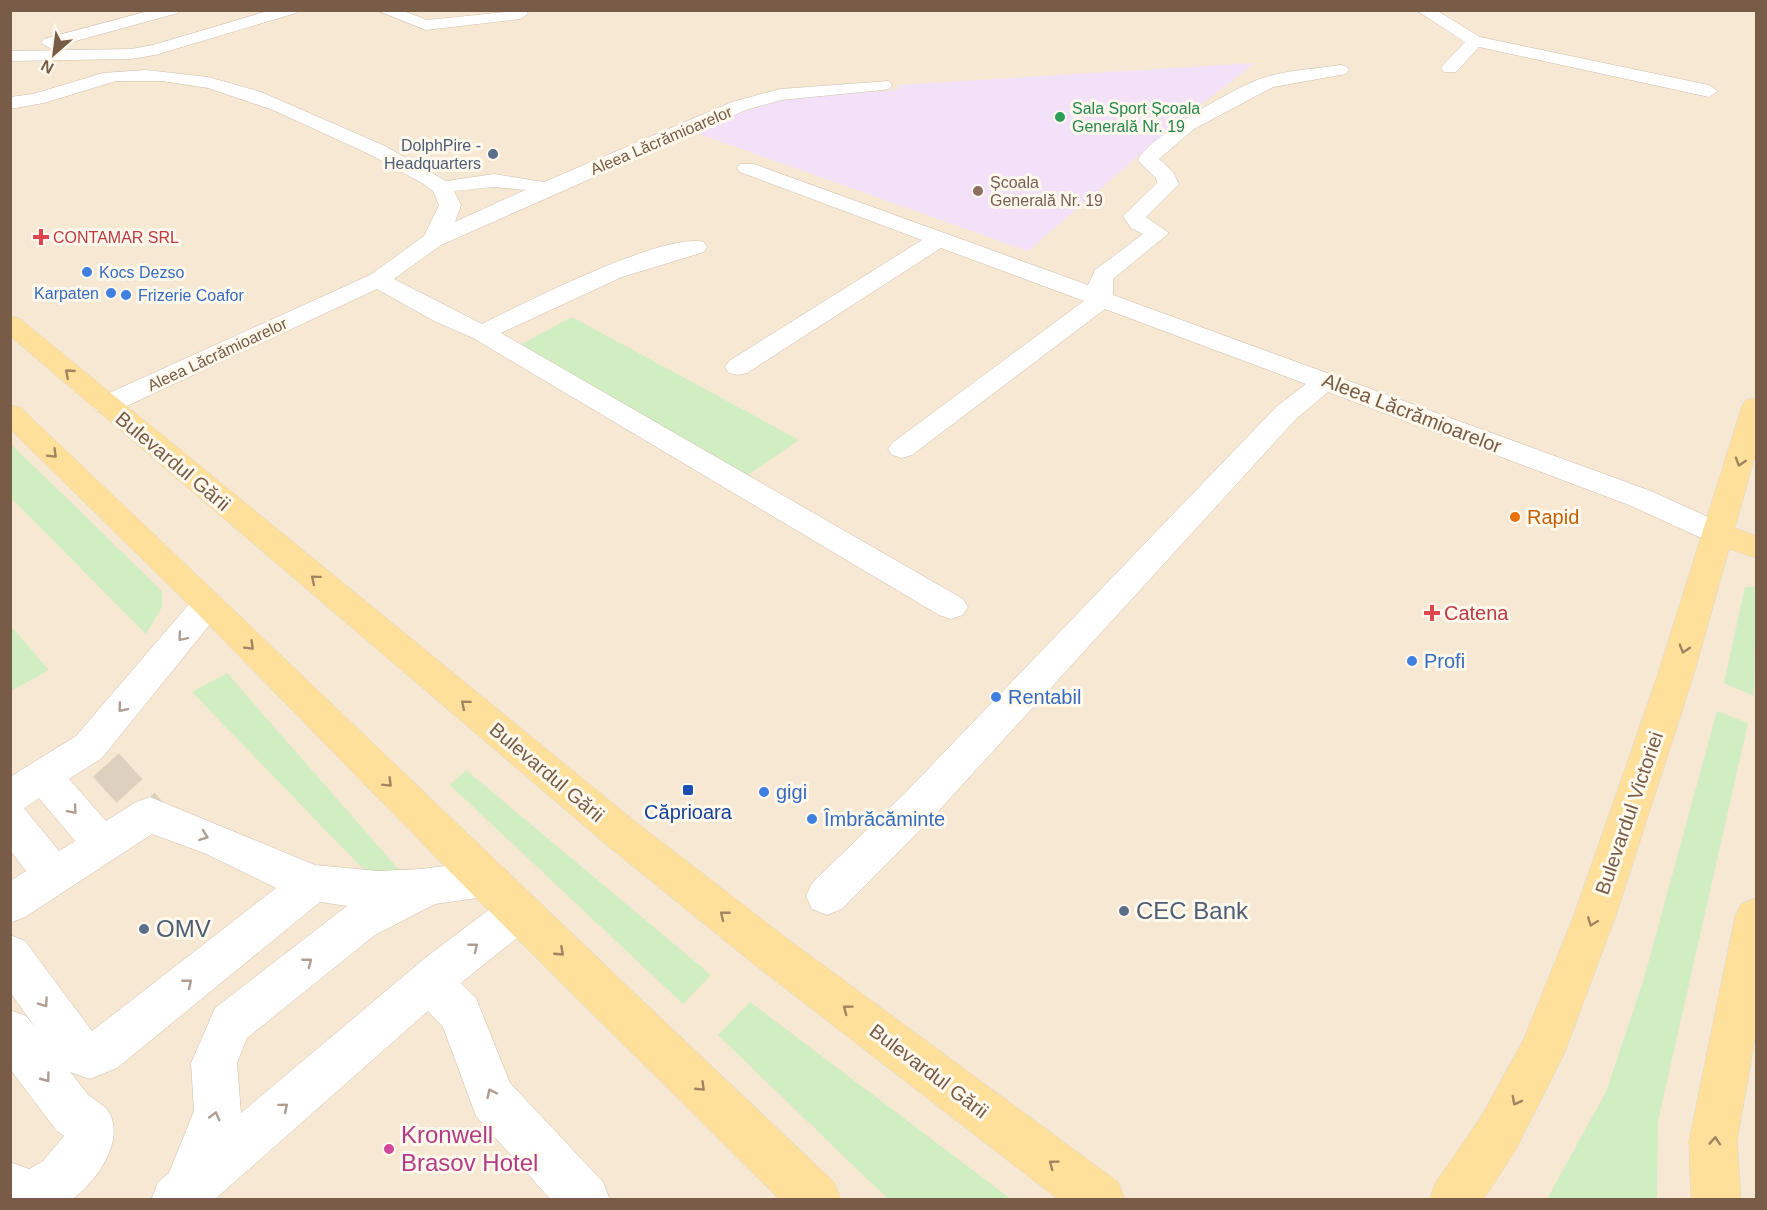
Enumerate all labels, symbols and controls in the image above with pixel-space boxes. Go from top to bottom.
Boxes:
north arrow [24,24,84,84]
text: N [38,57,56,77]
place label: Sala Sport Școala Generală Nr. 19 [1072,100,1200,135]
street label: Aleea Lăcrămioarelor [588,103,735,178]
marker: Sala Sport Școala Generală Nr. 19 [1053,110,1067,124]
place label: DolphPire - Headquarters [384,137,481,172]
marker: DolphPire - Headquarters [486,147,500,161]
place label: Școala Generală Nr. 19 [990,174,1103,209]
marker: Școala Generală Nr. 19 [971,184,985,198]
place label: CONTAMAR SRL [53,229,179,246]
marker: CONTAMAR SRL [34,230,48,244]
place label: Kocs Dezso [99,264,184,281]
marker: Kocs Dezso [80,265,94,279]
place label: Karpaten [34,285,99,302]
marker: Karpaten [104,286,118,300]
place label: Frizerie Coafor [138,287,244,304]
marker: Frizerie Coafor [119,288,133,302]
street label: Aleea Lăcrămioarelor [145,314,290,394]
street label: Aleea Lăcrămioarelor [1319,369,1505,457]
one-way arrow [65,370,76,381]
street label: Bulevardul Gării [111,407,235,515]
one-way arrow [46,447,56,458]
one-way arrow [1735,456,1747,467]
place label: Rapid [1527,506,1579,528]
marker: Rapid [1508,510,1522,524]
one-way arrow [311,576,322,587]
place label: Catena [1444,602,1509,624]
marker: Catena [1425,606,1439,620]
one-way arrow [178,630,189,641]
one-way arrow [242,638,253,649]
one-way arrow [1678,643,1691,654]
place label: Profi [1424,650,1465,672]
marker: Profi [1405,654,1419,668]
place label: Rentabil [1008,686,1081,708]
marker: Rentabil [989,690,1003,704]
one-way arrow [461,700,472,711]
one-way arrow [118,701,129,712]
street label: Bulevardul Gării [485,718,609,826]
street label: Bulevardul Victoriei [1591,729,1667,897]
one-way arrow [380,776,391,787]
place label: gigi [776,781,807,803]
marker: Căprioara [681,783,695,797]
marker: gigi [757,785,771,799]
place label: Căprioara [644,801,733,823]
one-way arrow [65,803,76,814]
place label: Îmbrăcăminte [823,808,945,830]
marker: Îmbrăcăminte [805,812,819,826]
one-way arrow [198,829,209,841]
place label: CEC Bank [1136,897,1249,924]
marker: CEC Bank [1117,904,1131,918]
one-way arrow [720,912,731,923]
place label: OMV [156,915,211,942]
one-way arrow [1587,916,1599,927]
marker: OMV [137,922,151,936]
one-way arrow [467,943,478,954]
one-way arrow [553,945,564,956]
one-way arrow [301,959,312,970]
one-way arrow [181,979,192,990]
one-way arrow [37,996,48,1007]
one-way arrow [842,1005,853,1016]
street label: Bulevardul Gării [866,1019,992,1123]
one-way arrow [39,1071,50,1082]
one-way arrow [694,1080,705,1090]
one-way arrow [487,1088,499,1099]
one-way arrow [1512,1095,1523,1105]
one-way arrow [277,1103,288,1114]
one-way arrow [208,1111,220,1122]
place label: Kronwell Brasov Hotel [401,1121,538,1176]
one-way arrow [1708,1137,1721,1146]
marker: Kronwell Brasov Hotel [382,1142,396,1156]
one-way arrow [1048,1161,1059,1172]

